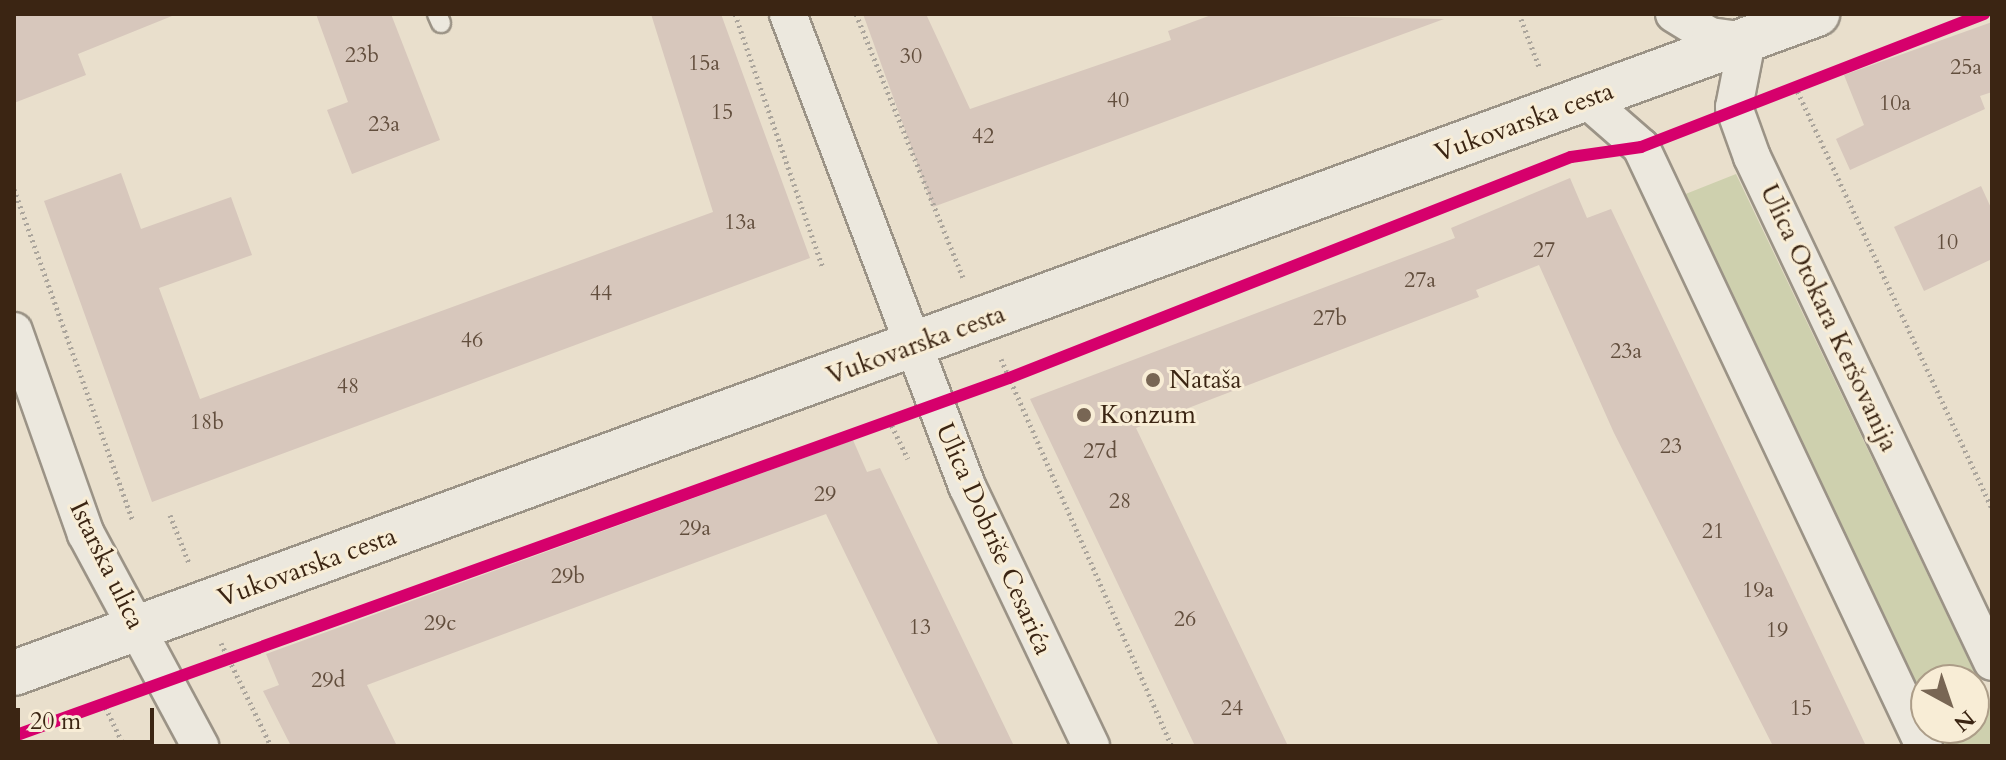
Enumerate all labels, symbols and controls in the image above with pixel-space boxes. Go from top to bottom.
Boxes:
house number: 23b [345,43,379,69]
house number: 30 [900,44,922,70]
house number: 15a [688,51,720,77]
house number: 25a [1950,55,1982,81]
street label: Vukovarska cesta [1430,75,1618,169]
house number: 40 [1107,88,1129,114]
house number: 10a [1879,91,1911,117]
house number: 15 [711,100,733,126]
house number: 23a [368,112,400,138]
house number: 42 [972,124,994,150]
street label: Ulica Otokara Keršovanija [1753,179,1905,457]
house number: 13a [724,210,756,236]
house number: 10 [1936,230,1958,256]
house number: 27 [1533,238,1555,264]
house number: 27a [1404,268,1436,294]
house number: 44 [590,281,612,307]
street label: Vukovarska cesta [822,298,1010,392]
house number: 27b [1313,306,1347,332]
house number: 46 [461,328,483,354]
house number: 23a [1610,339,1642,365]
place label: Nataša [1169,364,1242,396]
marker: Nataša [1144,371,1162,389]
house number: 48 [337,374,359,400]
place label: Konzum [1100,399,1196,431]
marker: Konzum [1075,406,1093,424]
house number: 18b [190,410,224,436]
street label: Ulica Dobriše Cesarića [929,418,1059,660]
house number: 23 [1660,434,1682,460]
house number: 27d [1083,439,1117,465]
house number: 29 [814,482,836,508]
house number: 28 [1109,489,1131,515]
street label: Istarska ulica [63,496,151,634]
house number: 29a [679,516,711,542]
house number: 21 [1702,519,1724,545]
street label: Vukovarska cesta [213,520,401,614]
house number: 29b [551,564,585,590]
house number: 19a [1742,578,1774,604]
house number: 26 [1174,607,1196,633]
house number: 29c [424,611,456,637]
house number: 13 [909,615,931,641]
house number: 19 [1766,618,1788,644]
north arrow [1910,664,1990,744]
house number: 29d [311,668,345,694]
scale bar [20,692,158,742]
house number: 24 [1221,696,1243,722]
house number: 15 [1790,696,1812,722]
text: N [1947,703,1981,738]
text: 20 m [30,705,81,738]

